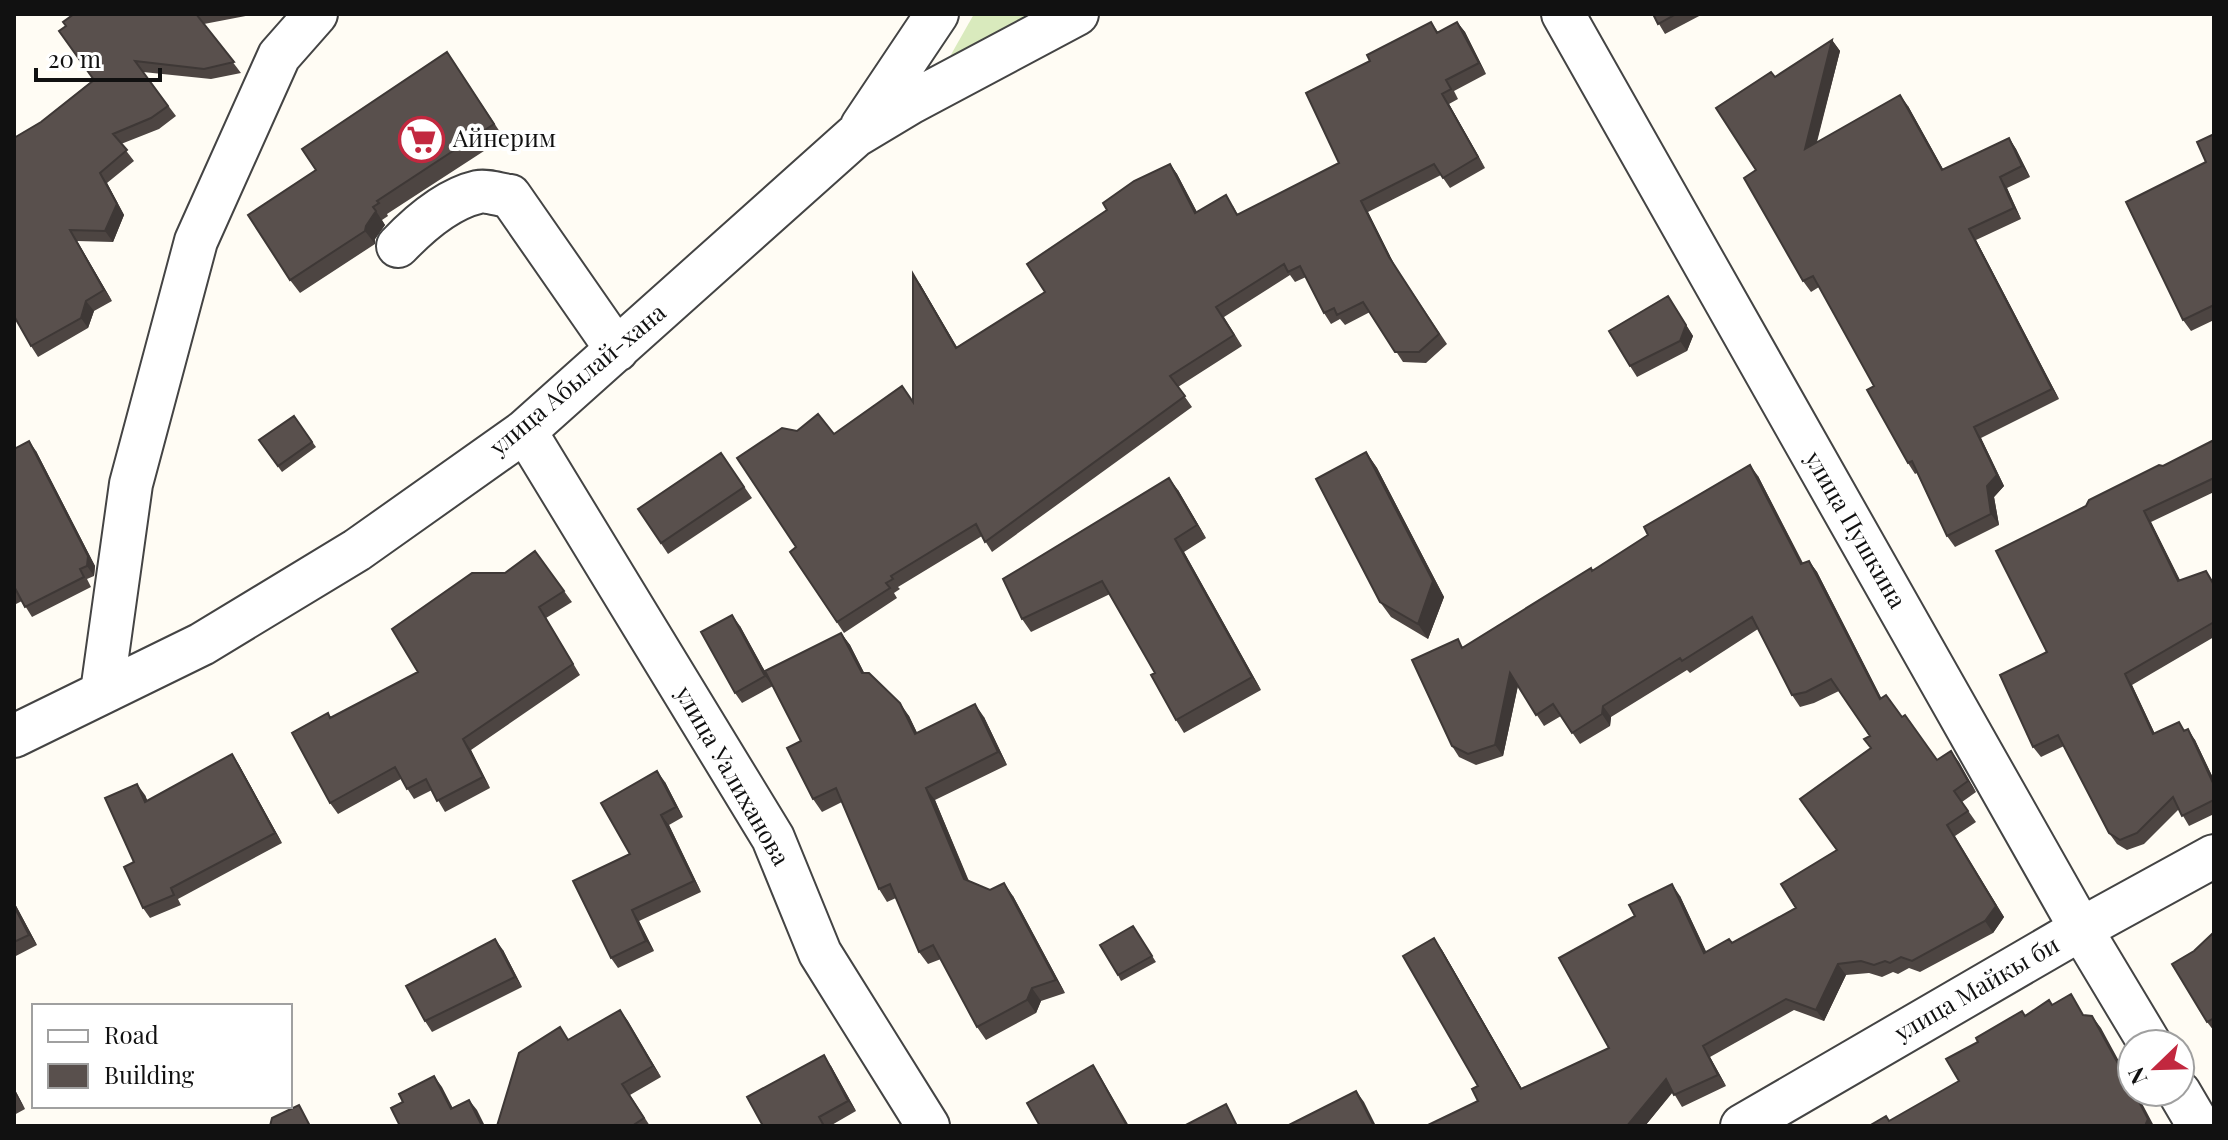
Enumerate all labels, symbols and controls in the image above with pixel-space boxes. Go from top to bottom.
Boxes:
scale bar [36,32,160,82]
text: 20 m [48,42,101,74]
supermarket icon: Айнерим [398,115,446,163]
place label: Айнерим [452,121,556,153]
street label: улица Абылай-хана [481,295,671,462]
street label: улица Пушкина [1798,444,1915,613]
street label: улица Уалиханова [669,679,798,871]
street label: улица Майкы би [1887,927,2064,1048]
legend [32,1004,292,1108]
text: Road [104,1018,159,1050]
north arrow [2116,1028,2196,1108]
text: Building [104,1058,195,1090]
text: N [2120,1063,2154,1089]

